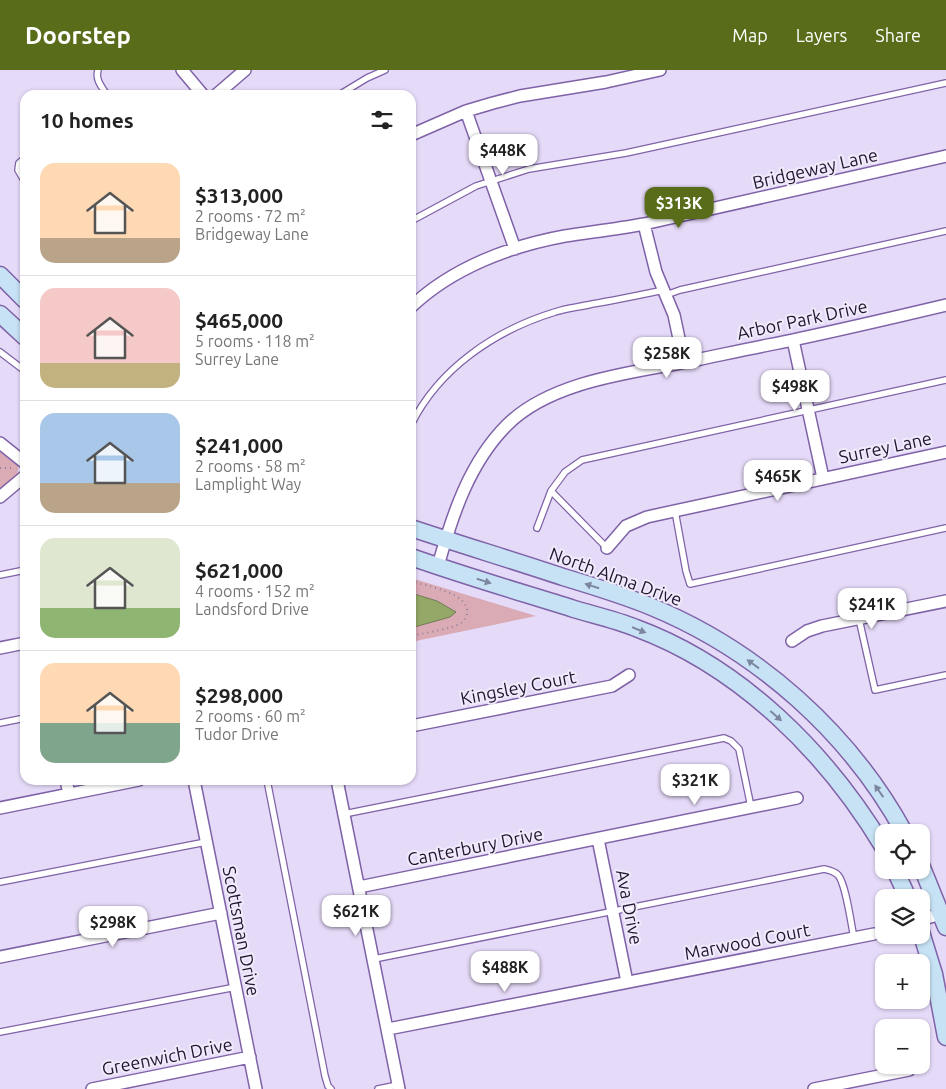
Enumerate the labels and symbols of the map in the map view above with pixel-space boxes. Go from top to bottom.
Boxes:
pin: $448K [468,134,538,176]
street label: Bridgeway Lane [750,144,880,192]
pin: $313K [644,186,714,229]
street label: Arbor Park Drive [735,295,869,343]
pin: $258K [632,336,702,379]
pin: $498K [760,370,830,412]
street label: Surrey Lane [837,427,933,467]
pin: $465K [743,460,813,502]
street label: North Alma Drive [547,543,685,609]
one-way arrow [477,577,492,585]
one-way arrow [584,581,599,589]
pin: $241K [837,588,907,630]
one-way arrow [632,626,646,634]
one-way arrow [747,658,760,669]
street label: Kingsley Court [459,666,577,708]
one-way arrow [770,710,782,722]
pin: $321K [660,764,730,806]
one-way arrow [874,784,884,798]
street label: Canterbury Drive [405,823,545,869]
street label: Scottsman Drive [220,864,264,998]
street label: Ava Drive [613,868,647,946]
pin: $621K [321,894,391,937]
pin: $298K [78,906,148,948]
street label: Marwood Court [683,919,811,963]
pin: $488K [470,950,540,993]
street label: Greenwich Drive [100,1034,234,1078]

